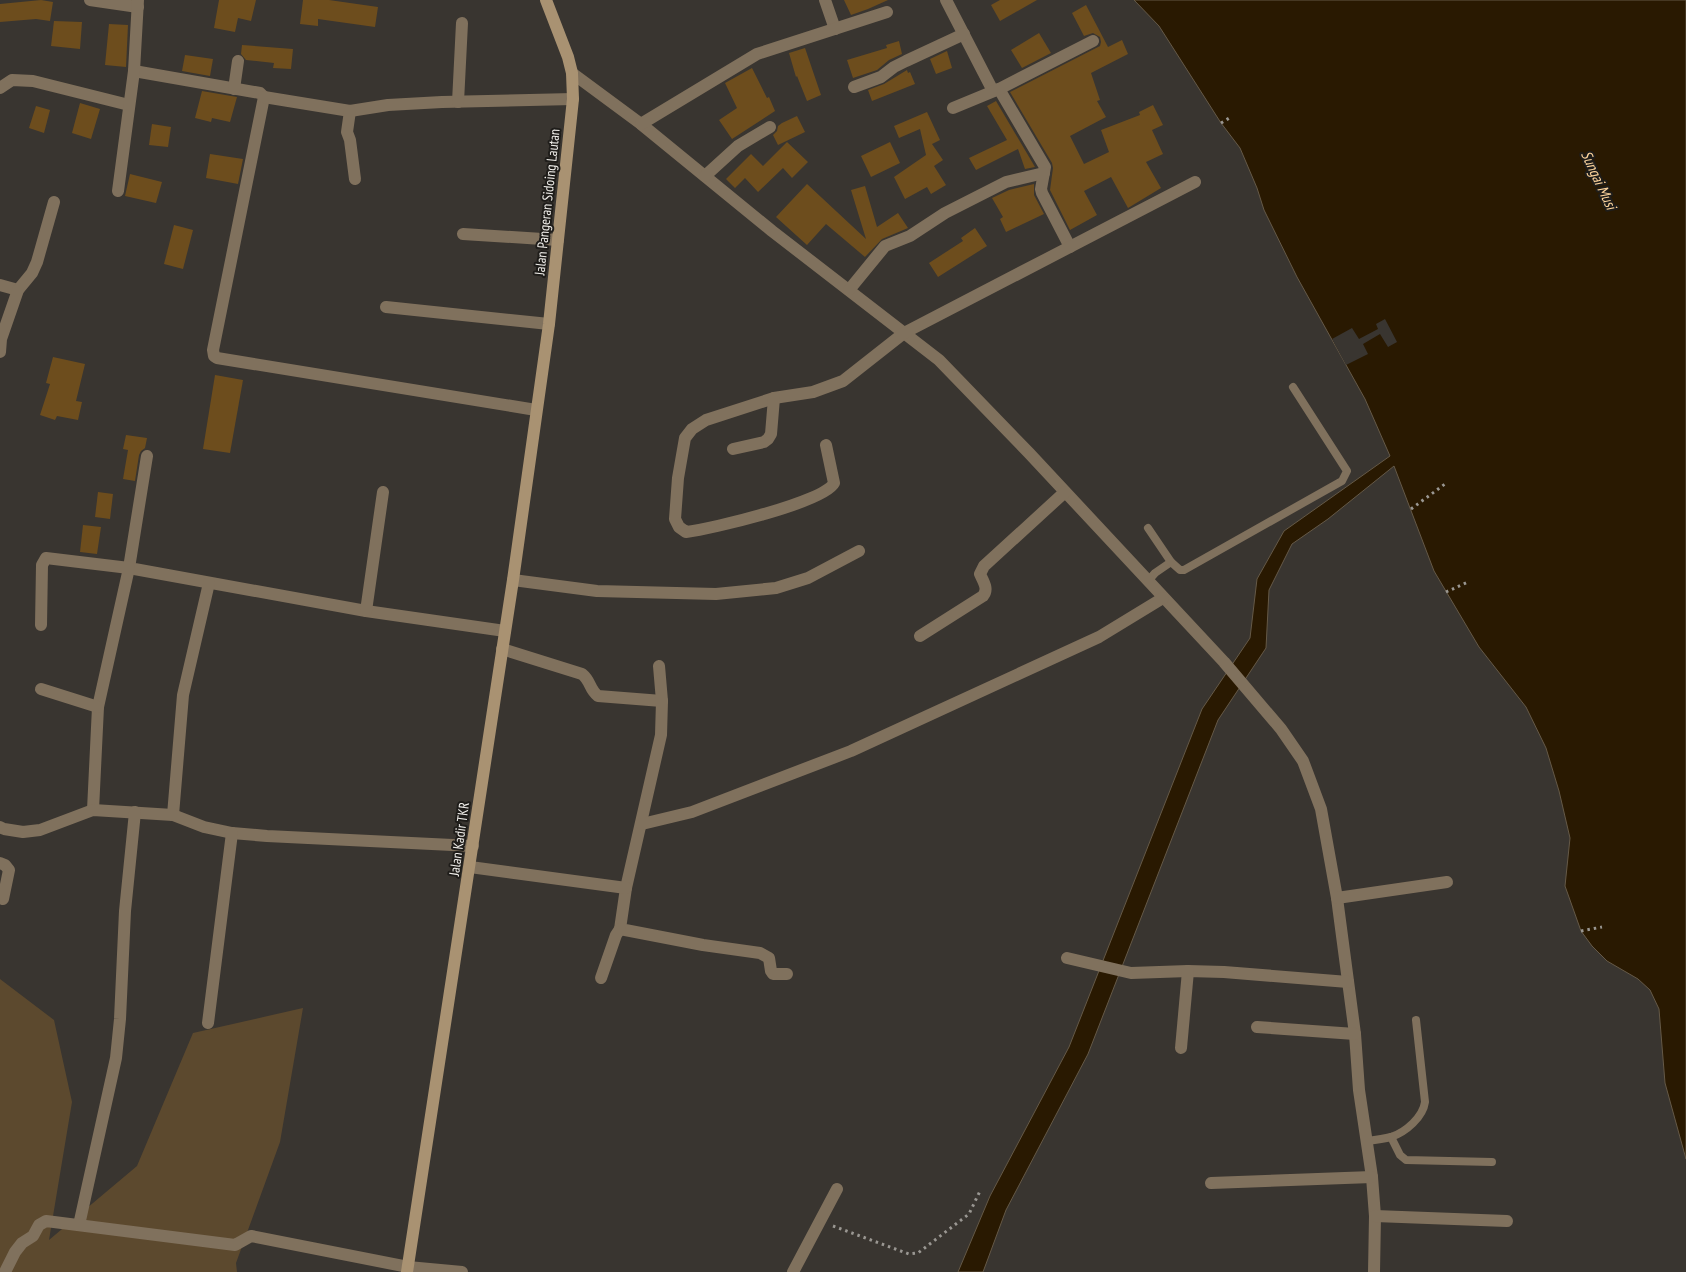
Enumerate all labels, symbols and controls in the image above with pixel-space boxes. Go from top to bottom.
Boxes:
street label: Jalan Pangeran Sidoing Lautan [530,128,564,277]
water label: Sungai Musi [1577,148,1622,214]
street label: Jalan Kadir TKR [445,801,473,878]

